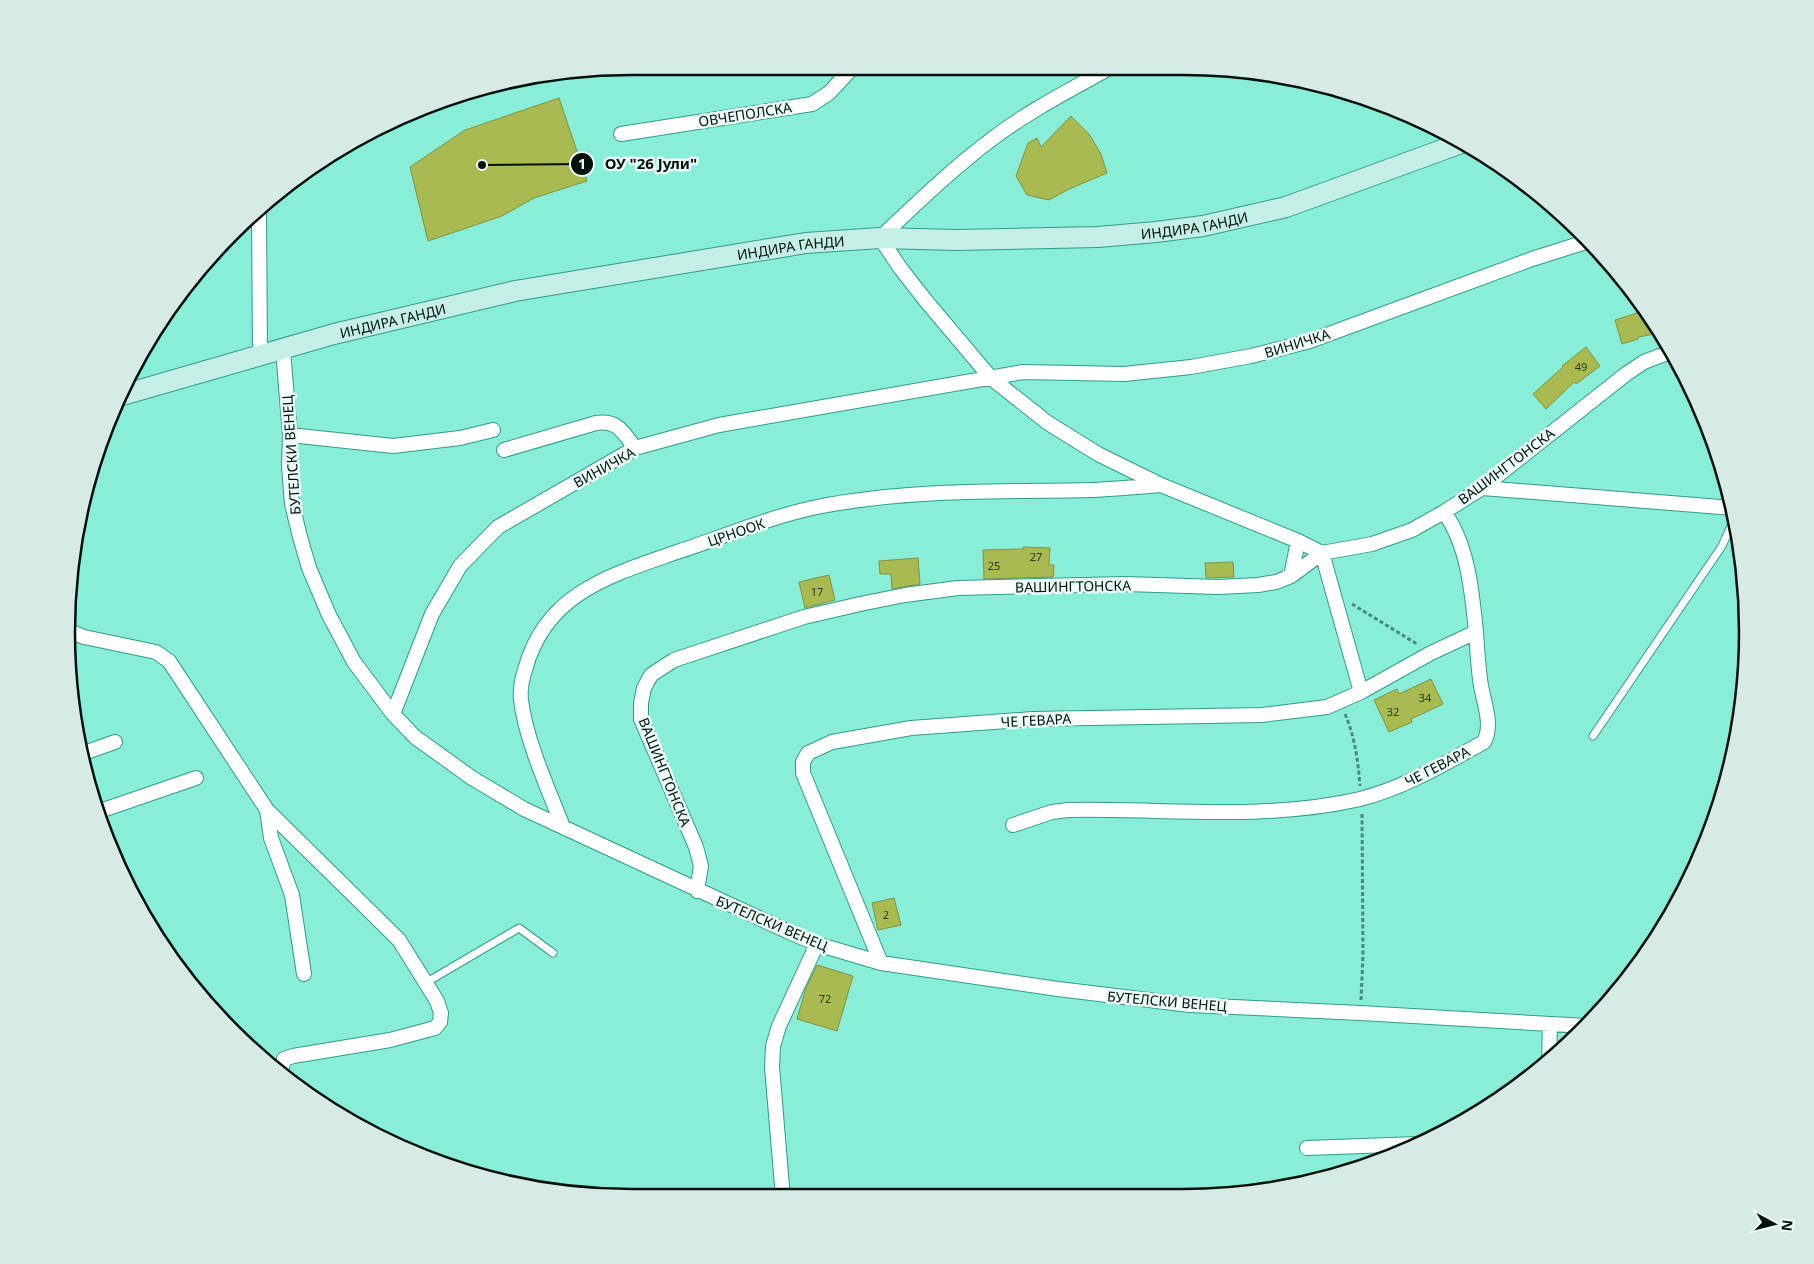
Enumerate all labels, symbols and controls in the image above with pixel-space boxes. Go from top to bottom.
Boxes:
street label: ОВЧЕПОЛСКА [697,97,793,131]
callout: ОУ "26 Јули" [569,149,707,179]
text: 1 [578,153,586,173]
text: ОУ "26 Јули" [605,153,697,173]
street label: ИНДИРА ГАНДИ [1140,207,1250,243]
street label: ИНДИРА ГАНДИ [735,231,845,264]
street label: ИНДИРА ГАНДИ [338,298,448,342]
street label: ВИНИЧКА [1262,324,1332,362]
house number: 49 [1575,359,1587,374]
street label: БУТЕЛСКИ ВЕНЕЦ [277,394,305,515]
street label: ВАШИНГТОНСКА [1454,423,1558,509]
street label: ВИНИЧКА [570,442,638,492]
street label: ЦРНООК [705,513,767,551]
house number: 27 [1030,549,1042,564]
house number: 25 [988,558,1000,573]
street label: ВАШИНГТОНСКА [1015,575,1131,597]
house number: 17 [811,584,823,599]
house number: 34 [1419,690,1432,705]
house number: 32 [1387,704,1399,719]
street label: ЧЕ ГЕВАРА [1000,709,1072,731]
street label: ВАШИНГТОНСКА [634,715,696,829]
street label: ЧЕ ГЕВАРА [1401,742,1473,790]
street label: БУТЕЛСКИ ВЕНЕЦ [713,891,831,955]
house number: 2 [883,907,889,922]
street label: БУТЕЛСКИ ВЕНЕЦ [1106,986,1228,1016]
house number: 72 [819,991,831,1006]
north arrow [1749,1199,1799,1249]
text: N [1777,1219,1798,1232]

